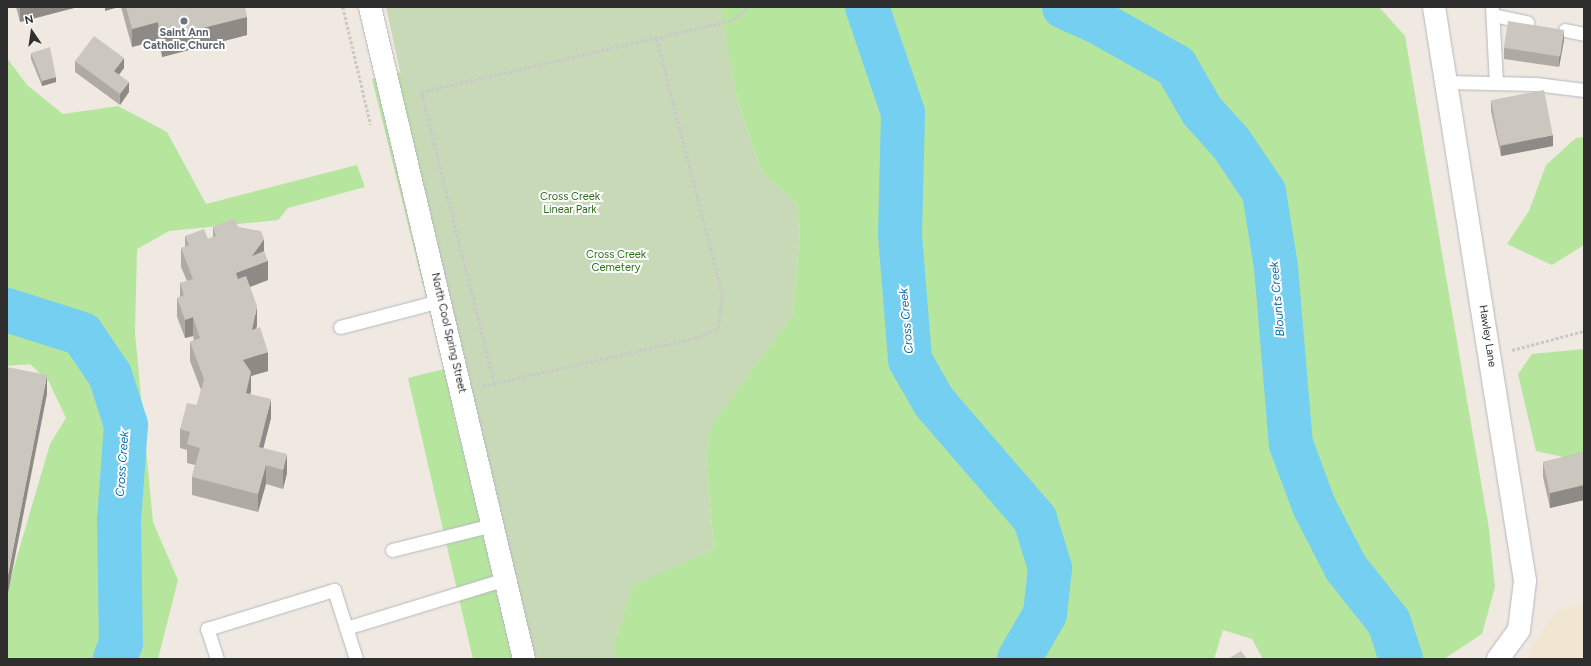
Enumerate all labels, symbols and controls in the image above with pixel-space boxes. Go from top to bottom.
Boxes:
north arrow [12,12,52,52]
text: N [24,13,35,27]
marker: Saint Ann Catholic Church [179,16,189,26]
place label: Saint Ann Catholic Church [143,27,225,53]
park label: Cross Creek Linear Park [540,191,600,217]
park label: Cross Creek Cemetery [586,249,646,275]
water label: Blounts Creek [1268,261,1288,337]
street label: North Cool Spring Street [428,272,468,394]
water label: Cross Creek [897,288,917,354]
street label: Hawley Lane [1476,304,1498,368]
water label: Cross Creek [114,431,132,497]

